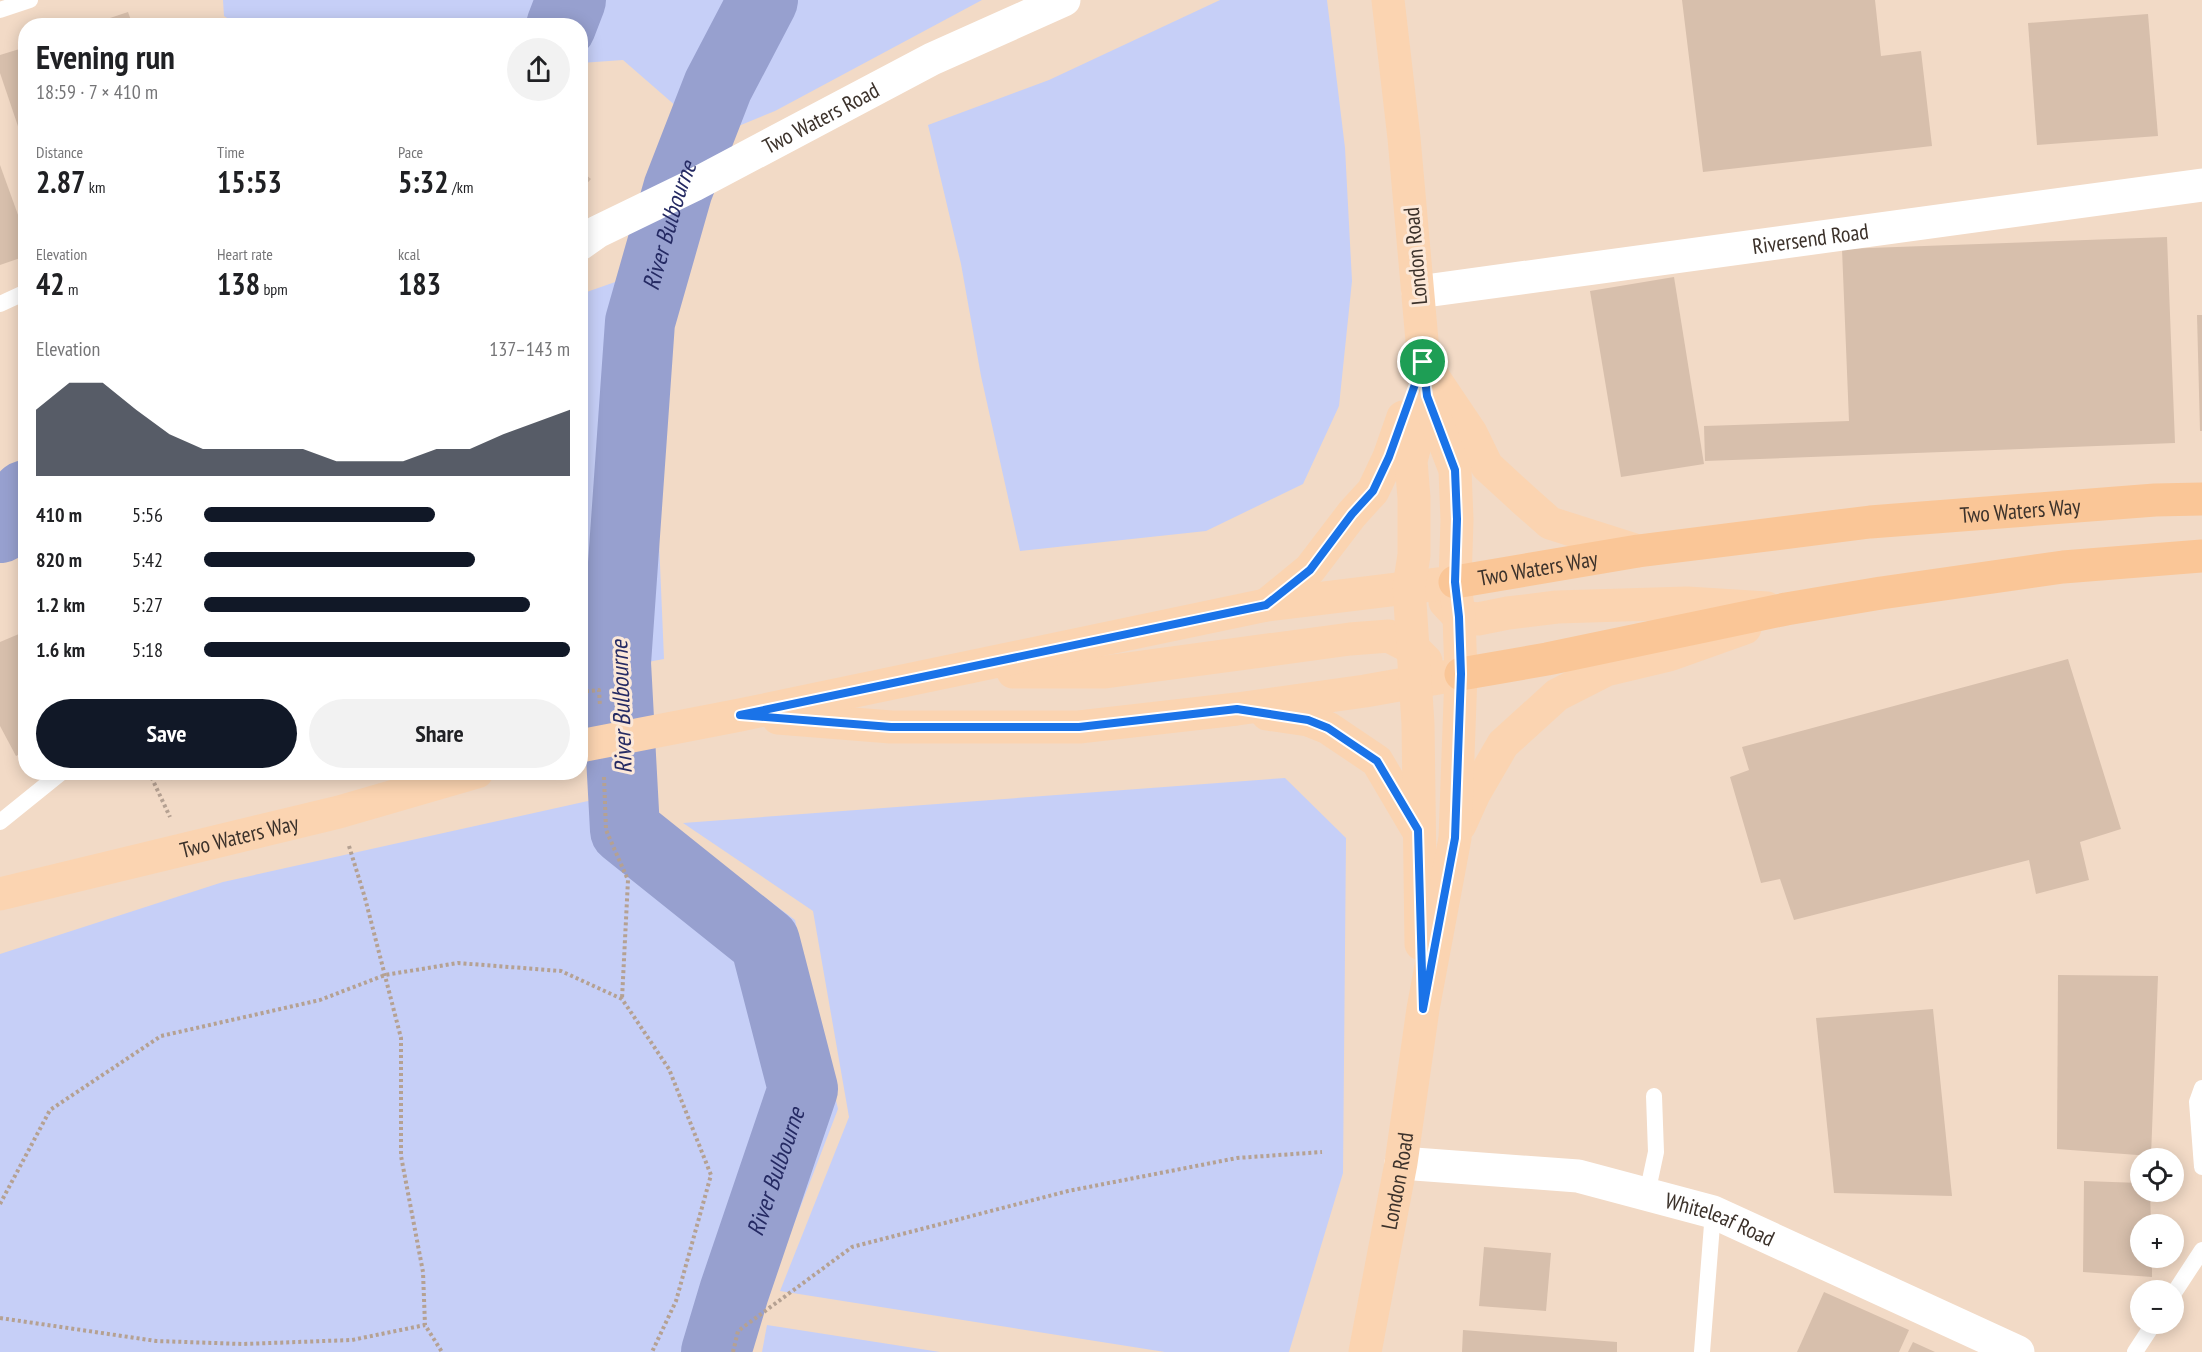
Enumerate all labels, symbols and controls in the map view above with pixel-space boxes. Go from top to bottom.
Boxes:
text: Evening run [36,35,175,78]
button: share [507,38,570,101]
street label: Two Waters Road [758,76,884,160]
text: 18:59 · 7 × 410 m [36,79,158,105]
text: Distance [36,142,83,162]
text: Time [217,142,245,162]
text: Pace [398,142,423,162]
water label: River Bulbourne [634,154,704,293]
text: 2.87 [36,162,85,201]
text: 15:53 [217,162,282,201]
text: 5:32 [398,162,449,201]
text: km [85,177,105,197]
text: /km [449,177,473,197]
street label: London Road [1397,206,1433,306]
street label: Riversend Road [1751,217,1870,260]
text: Elevation [36,244,87,264]
text: Heart rate [217,244,273,264]
text: kcal [398,244,420,264]
text: 42 [36,264,65,303]
text: 138 [217,264,260,303]
text: 183 [398,264,441,303]
text: m [65,279,79,299]
text: bpm [260,279,288,299]
text: Elevation [36,336,100,362]
text: 137–143 m [489,336,570,362]
pin [1397,336,1448,387]
icon: arrive [1406,345,1439,378]
street label: Two Waters Way [1959,492,2082,529]
text: 410 m [36,502,82,528]
text: 5:56 [132,502,163,528]
street label: Two Waters Way [1476,544,1600,592]
text: 820 m [36,547,82,573]
text: 5:42 [132,547,163,573]
text: 1.2 km [36,592,85,618]
text: 5:27 [132,592,163,618]
text: 1.6 km [36,637,85,663]
text: 5:18 [132,637,163,663]
water label: River Bulbourne [603,638,639,774]
button: Save [36,699,297,768]
button: Share [309,699,570,768]
street label: Two Waters Way [177,808,302,864]
water label: River Bulbourne [739,1101,812,1239]
street label: London Road [1375,1131,1419,1232]
map controls [2130,1148,2184,1334]
button: locate [2130,1148,2184,1202]
street label: Whiteleaf Road [1662,1186,1779,1252]
button: + [2130,1214,2184,1268]
button: − [2130,1280,2184,1334]

